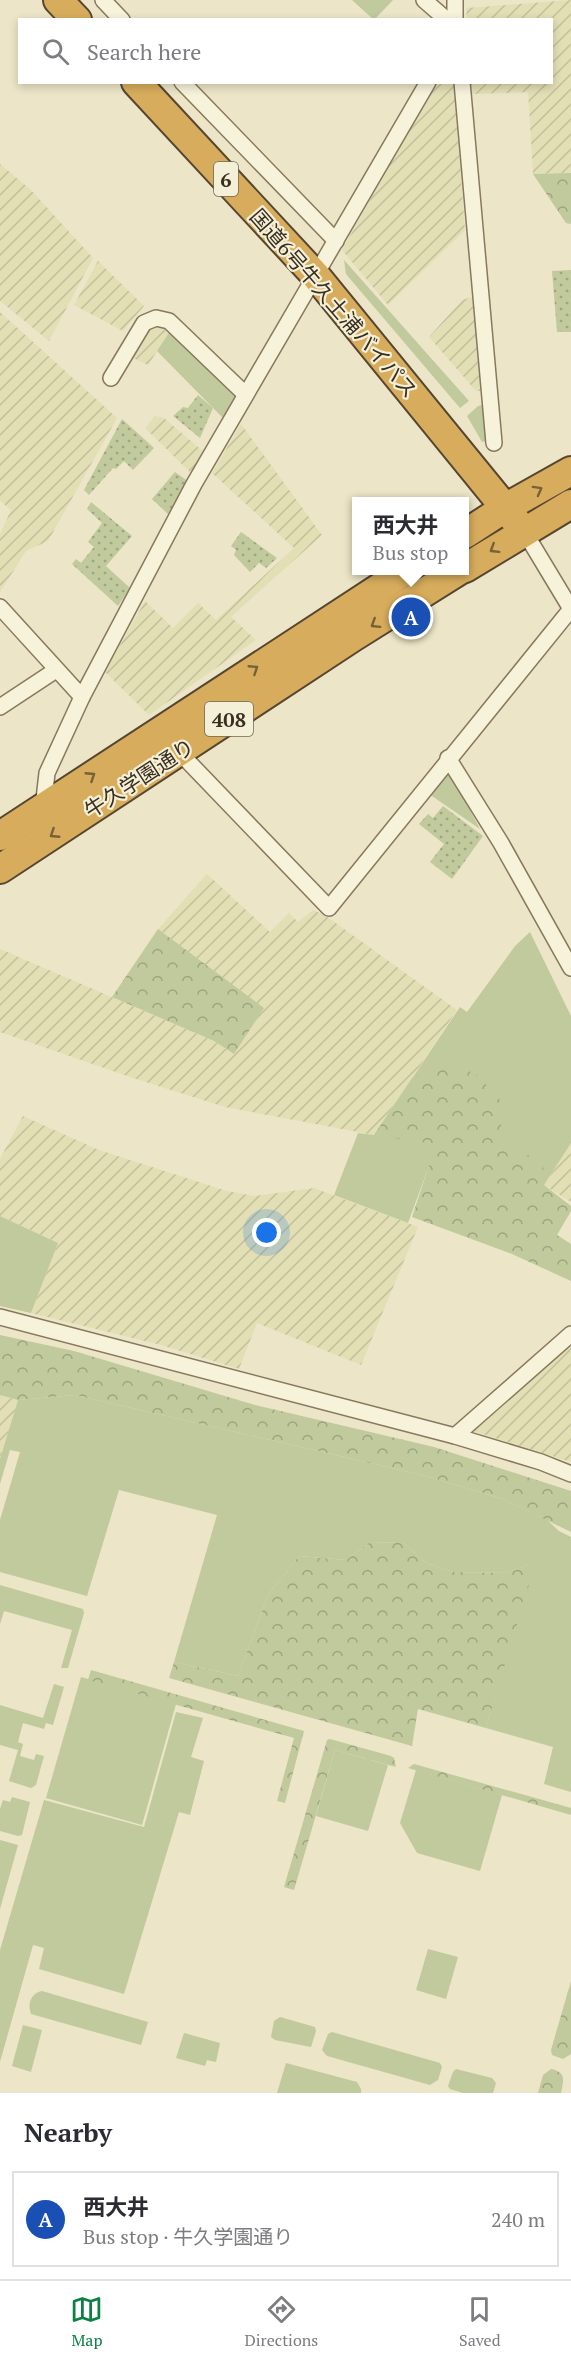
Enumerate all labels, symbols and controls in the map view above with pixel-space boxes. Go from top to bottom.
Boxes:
search box [18,18,553,84]
icon: search [39,35,72,68]
text: Search here [87,37,201,66]
road number: 6 [214,162,238,196]
street label: 国道6号牛久土浦バイパス [244,203,424,403]
one-way arrow [532,486,542,497]
popup [352,497,469,575]
text: 西大井 [373,510,439,539]
text: Bus stop [373,539,448,566]
one-way arrow [490,542,500,554]
pin: A [392,594,430,640]
one-way arrow [371,616,381,628]
one-way arrow [248,665,259,676]
road number: 408 [205,702,253,736]
street label: 牛久学園通り [79,732,199,824]
one-way arrow [85,772,96,783]
one-way arrow [49,827,60,838]
your location [252,1218,281,1247]
text: Nearby [24,2115,112,2149]
text: 西大井 [83,2192,149,2221]
text: A [38,2206,53,2233]
text: 240 m [491,2206,545,2233]
text: Bus stop · 牛久学園通り [83,2223,293,2250]
tab: Map [70,2293,103,2351]
tab: Directions [244,2293,318,2351]
tab: Saved [459,2293,501,2351]

